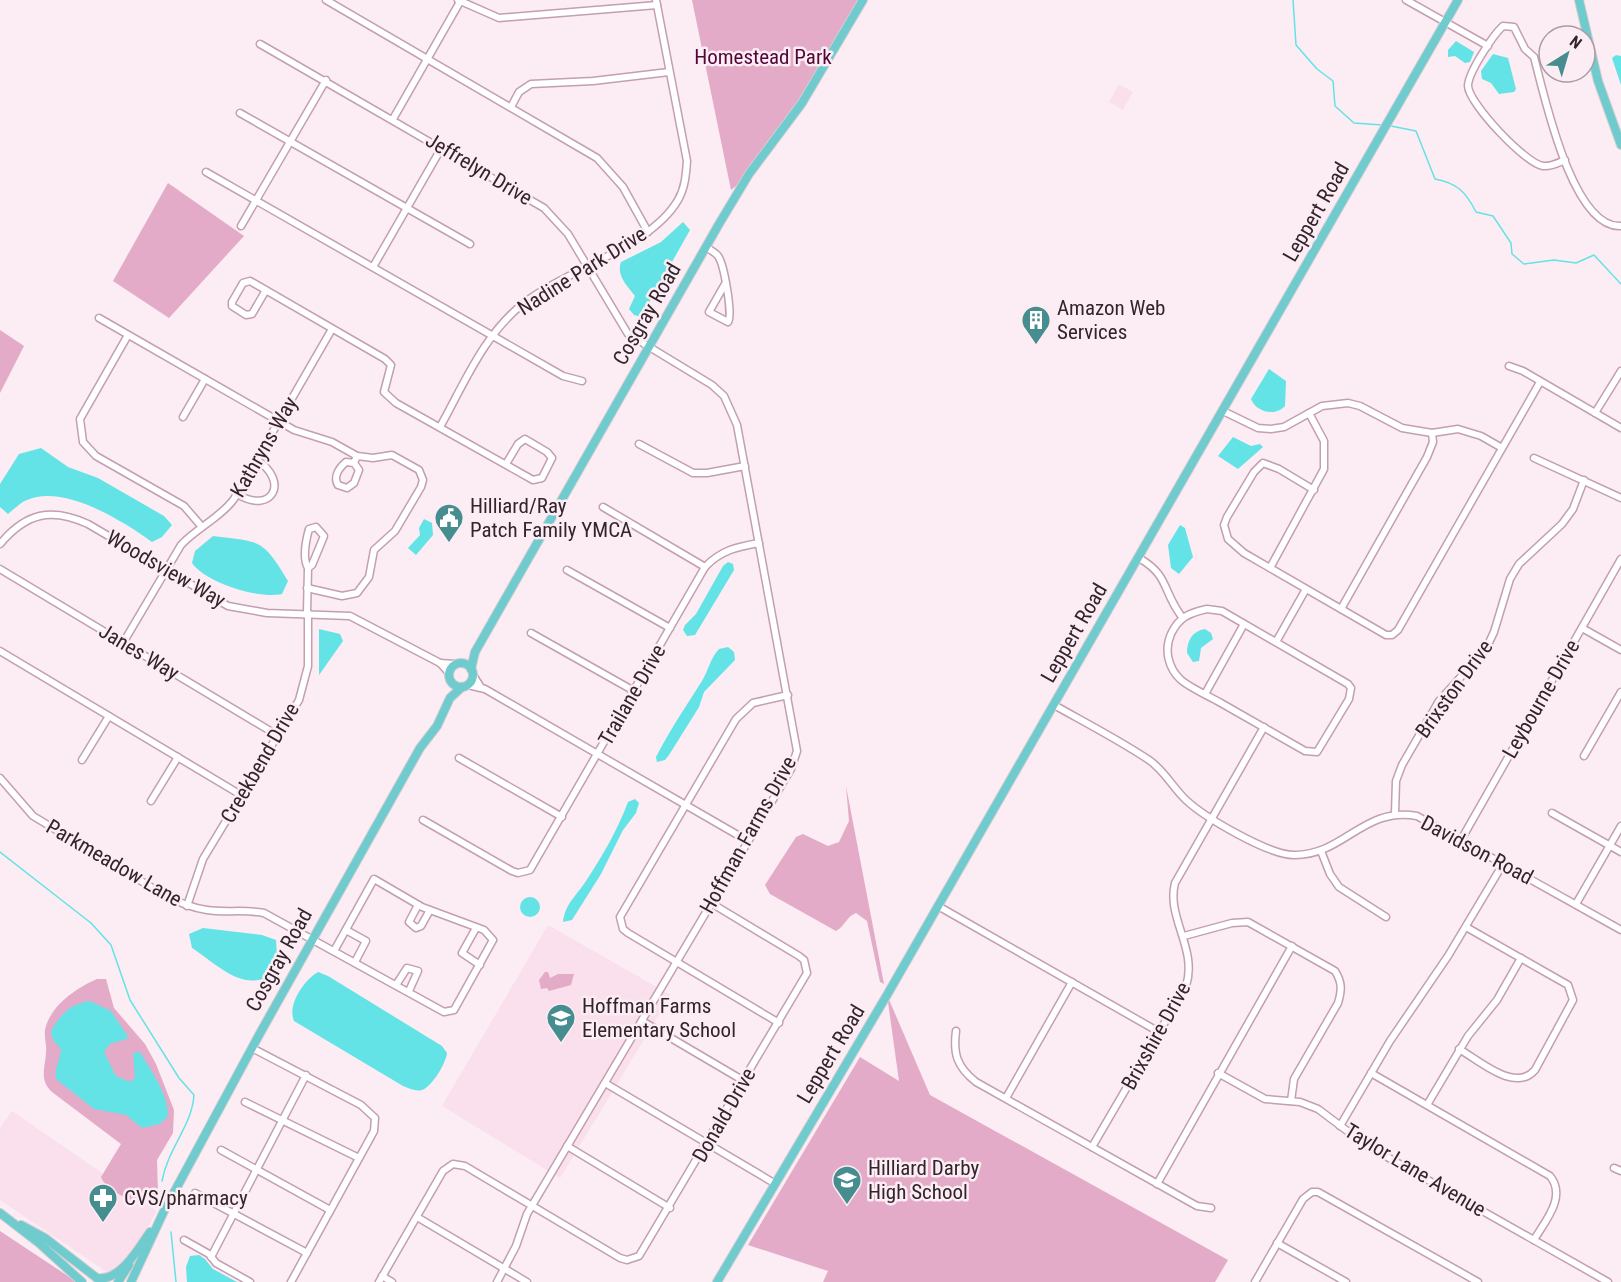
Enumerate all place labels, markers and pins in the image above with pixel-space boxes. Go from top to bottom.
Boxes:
place label: Amazon Web Services [1057,296,1165,344]
building icon: Amazon Web Services [1020,304,1052,346]
place label: Hilliard/Ray Patch Family YMCA [470,494,632,542]
public building icon: Hilliard/Ray Patch Family YMCA [433,502,465,544]
place label: Hoffman Farms Elementary School [582,994,736,1042]
school or university icon: Hoffman Farms Elementary School [545,1002,577,1044]
place label: Hilliard Darby High School [868,1156,979,1204]
school or university icon: Hilliard Darby High School [831,1164,863,1206]
pharmacy icon: CVS/pharmacy [87,1182,119,1224]
place label: CVS/pharmacy [124,1186,248,1210]

